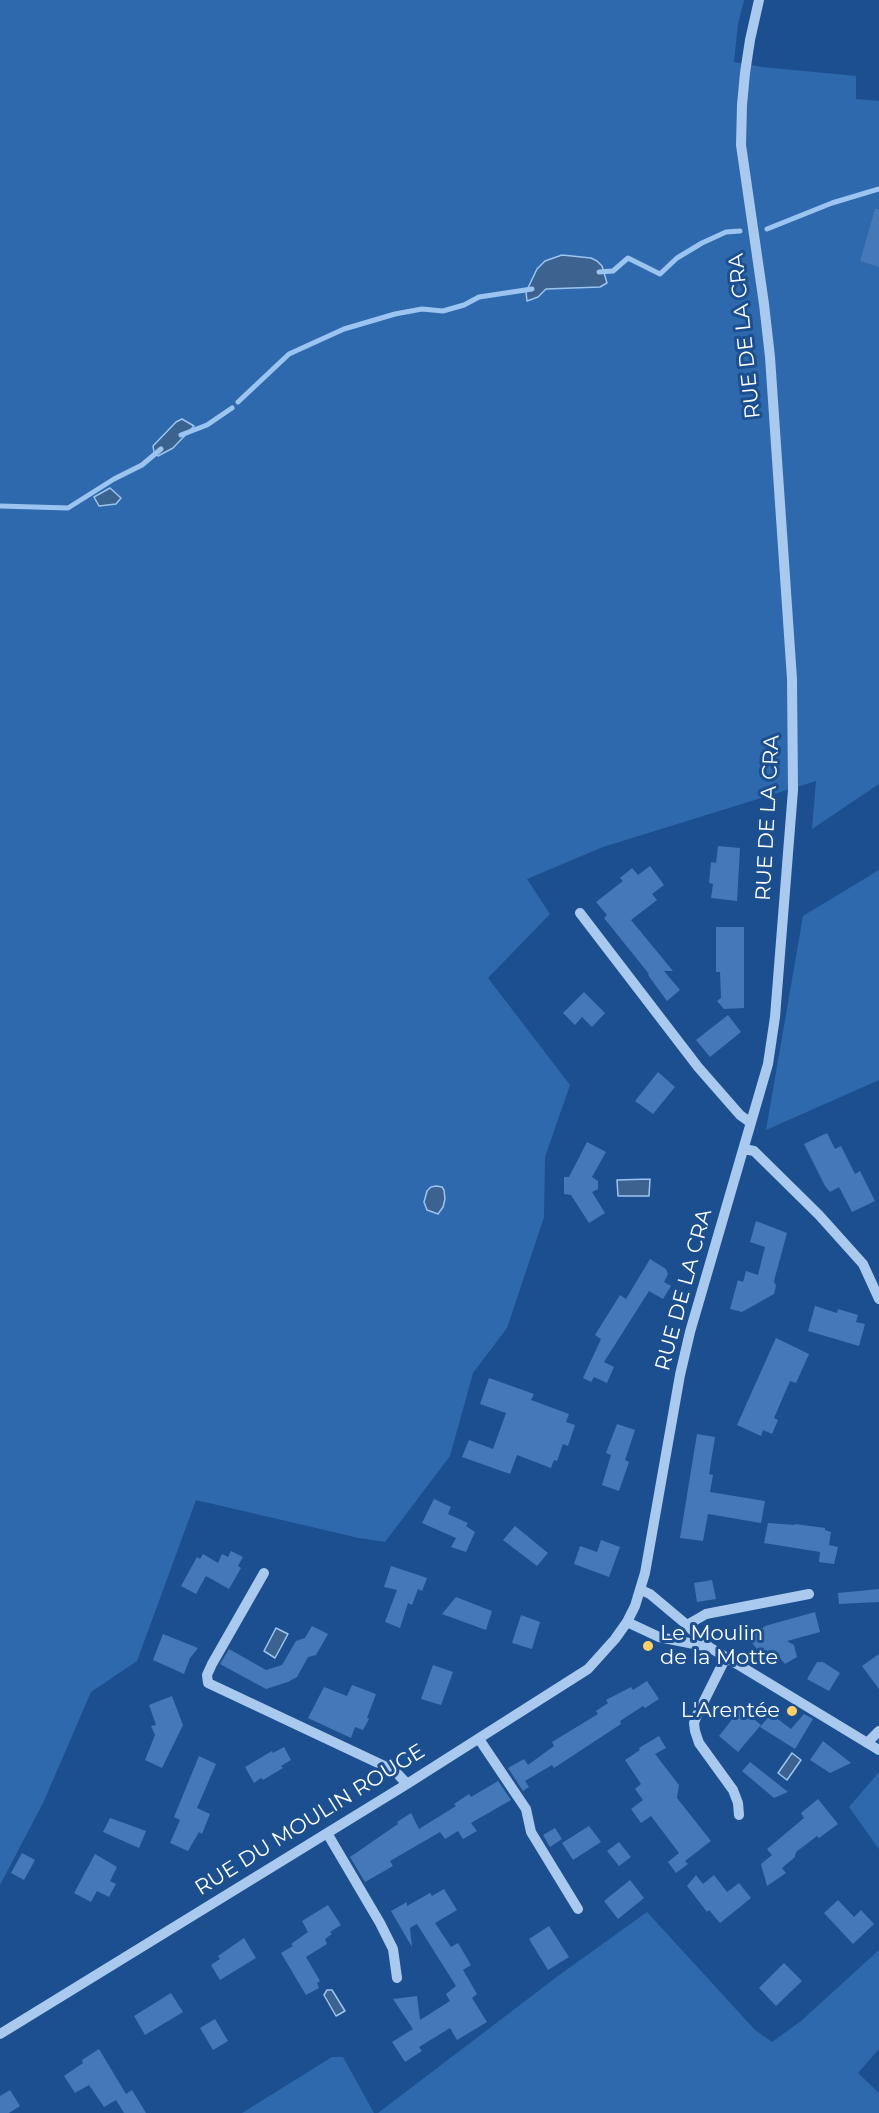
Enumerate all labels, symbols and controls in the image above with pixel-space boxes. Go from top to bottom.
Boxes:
street label: RUE DE LA CRA [724,252,766,420]
street label: RUE DE LA CRA [751,734,785,902]
street label: RUE DE LA CRA [650,1206,718,1374]
place label: Le Moulin de la Motte [660,1621,778,1671]
marker: Le Moulin de la Motte [641,1639,655,1653]
place label: L'Arentée [681,1698,780,1724]
marker: L'Arentée [785,1704,799,1718]
street label: RUE DU MOULIN ROUGE [190,1739,430,1901]

